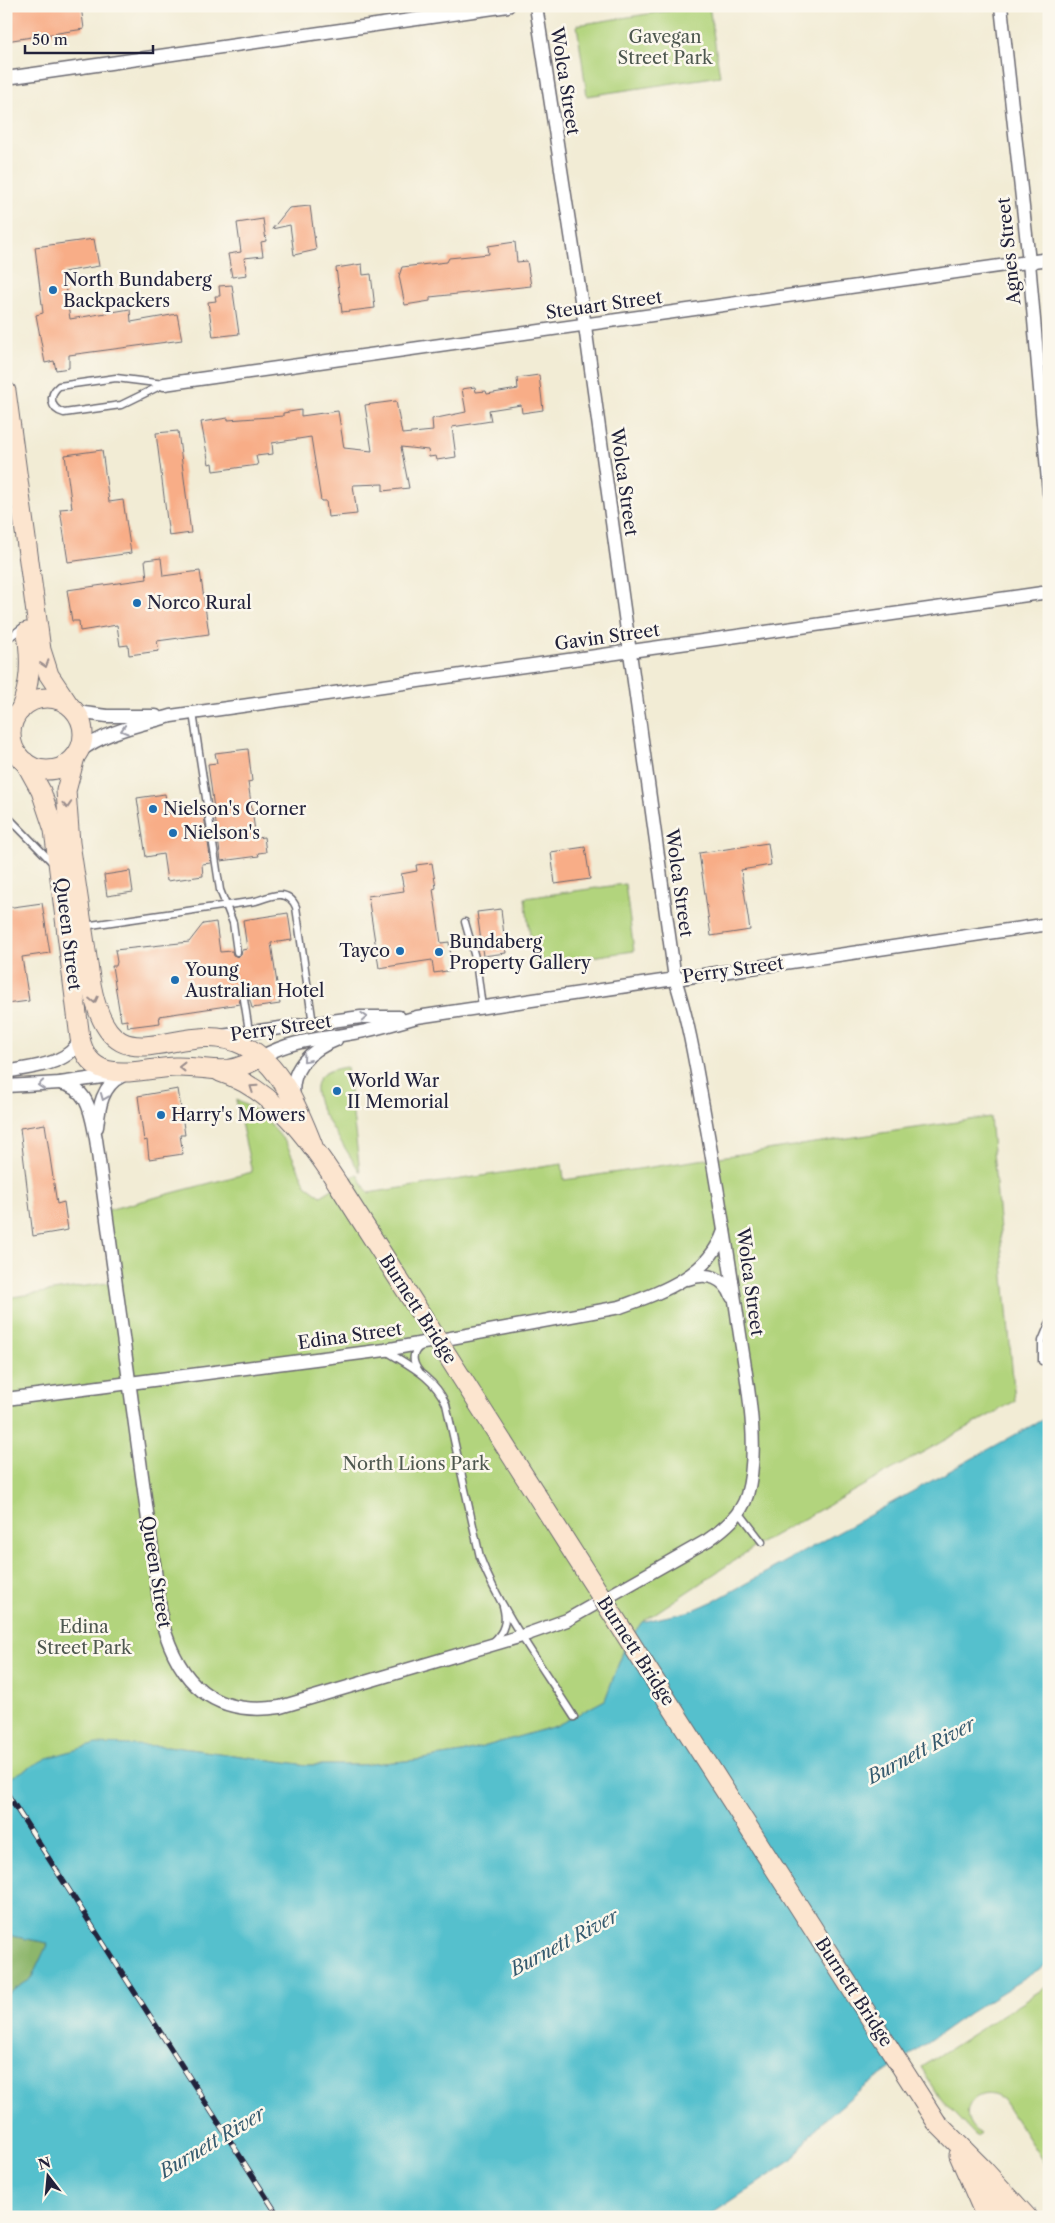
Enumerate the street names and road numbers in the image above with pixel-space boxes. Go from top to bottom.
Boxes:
street label: Wolca Street [545,24,584,137]
street label: Agnes Street [992,196,1026,307]
street label: Steuart Street [544,286,664,324]
street label: Wolca Street [605,425,643,538]
street label: Gavin Street [553,619,662,655]
street label: Wolca Street [660,826,698,939]
street label: Queen Street [50,876,86,992]
street label: Perry Street [681,952,786,988]
street label: Perry Street [229,1010,334,1046]
street label: Wolca Street [731,1225,769,1338]
street label: Burnett Bridge [374,1250,462,1368]
street label: Edina Street [296,1318,404,1354]
street label: Queen Street [136,1514,176,1630]
street label: Burnett Bridge [592,1592,680,1710]
street label: Burnett Bridge [810,1933,898,2051]

